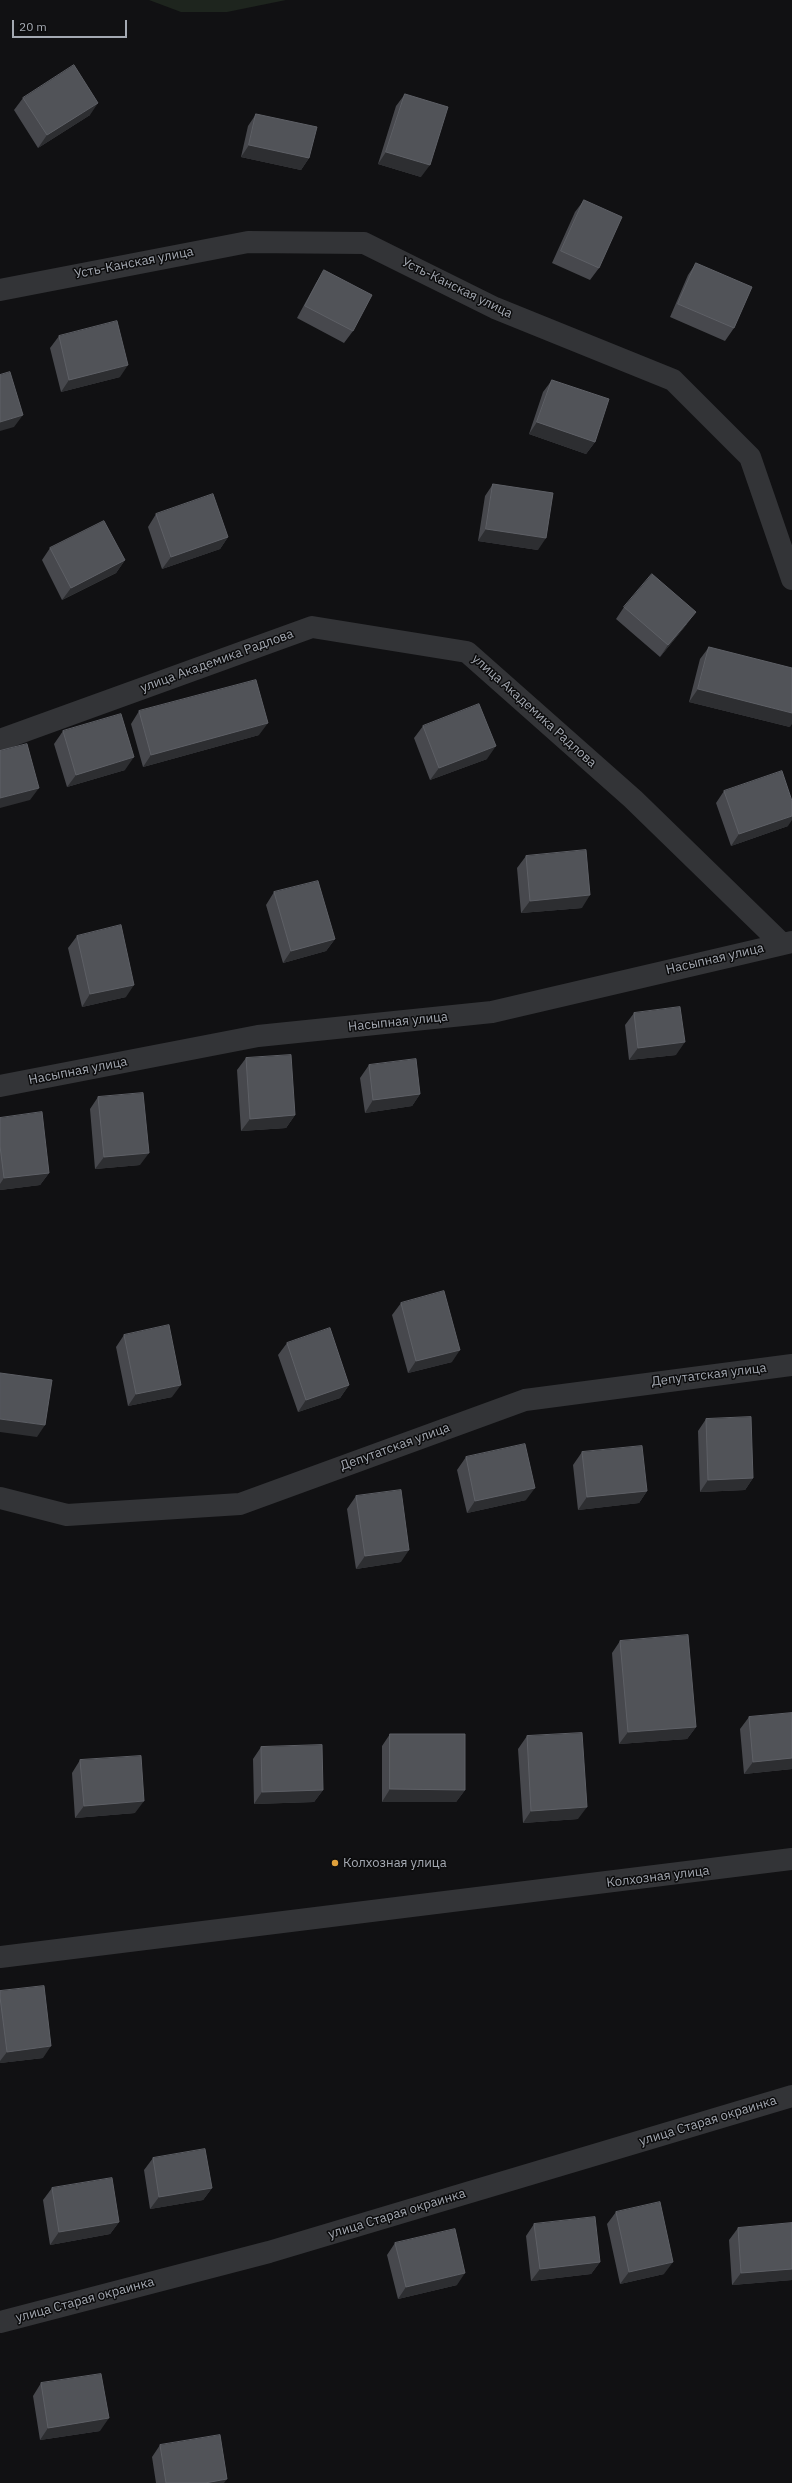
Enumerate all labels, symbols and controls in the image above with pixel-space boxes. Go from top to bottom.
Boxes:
scale bar [14,12,129,38]
text: 20 m [19,19,47,34]
street label: Усть-Канская улица [73,244,195,282]
street label: Усть-Канская улица [399,254,515,322]
street label: улица Академика Радлова [138,626,296,696]
street label: улица Академика Радлова [469,651,599,771]
street label: Насыпная улица [664,940,766,978]
street label: Насыпная улица [347,1009,449,1035]
street label: Насыпная улица [27,1054,129,1088]
street label: Депутатская улица [651,1360,767,1390]
street label: Депутатская улица [338,1420,452,1474]
place label: Колхозная улица [343,1855,447,1871]
marker: Колхозная улица [330,1858,340,1868]
street label: Колхозная улица [606,1863,710,1891]
street label: улица Старая окраинка [637,2093,779,2149]
street label: улица Старая окраинка [326,2186,468,2242]
street label: улица Старая окраинка [14,2274,156,2326]

